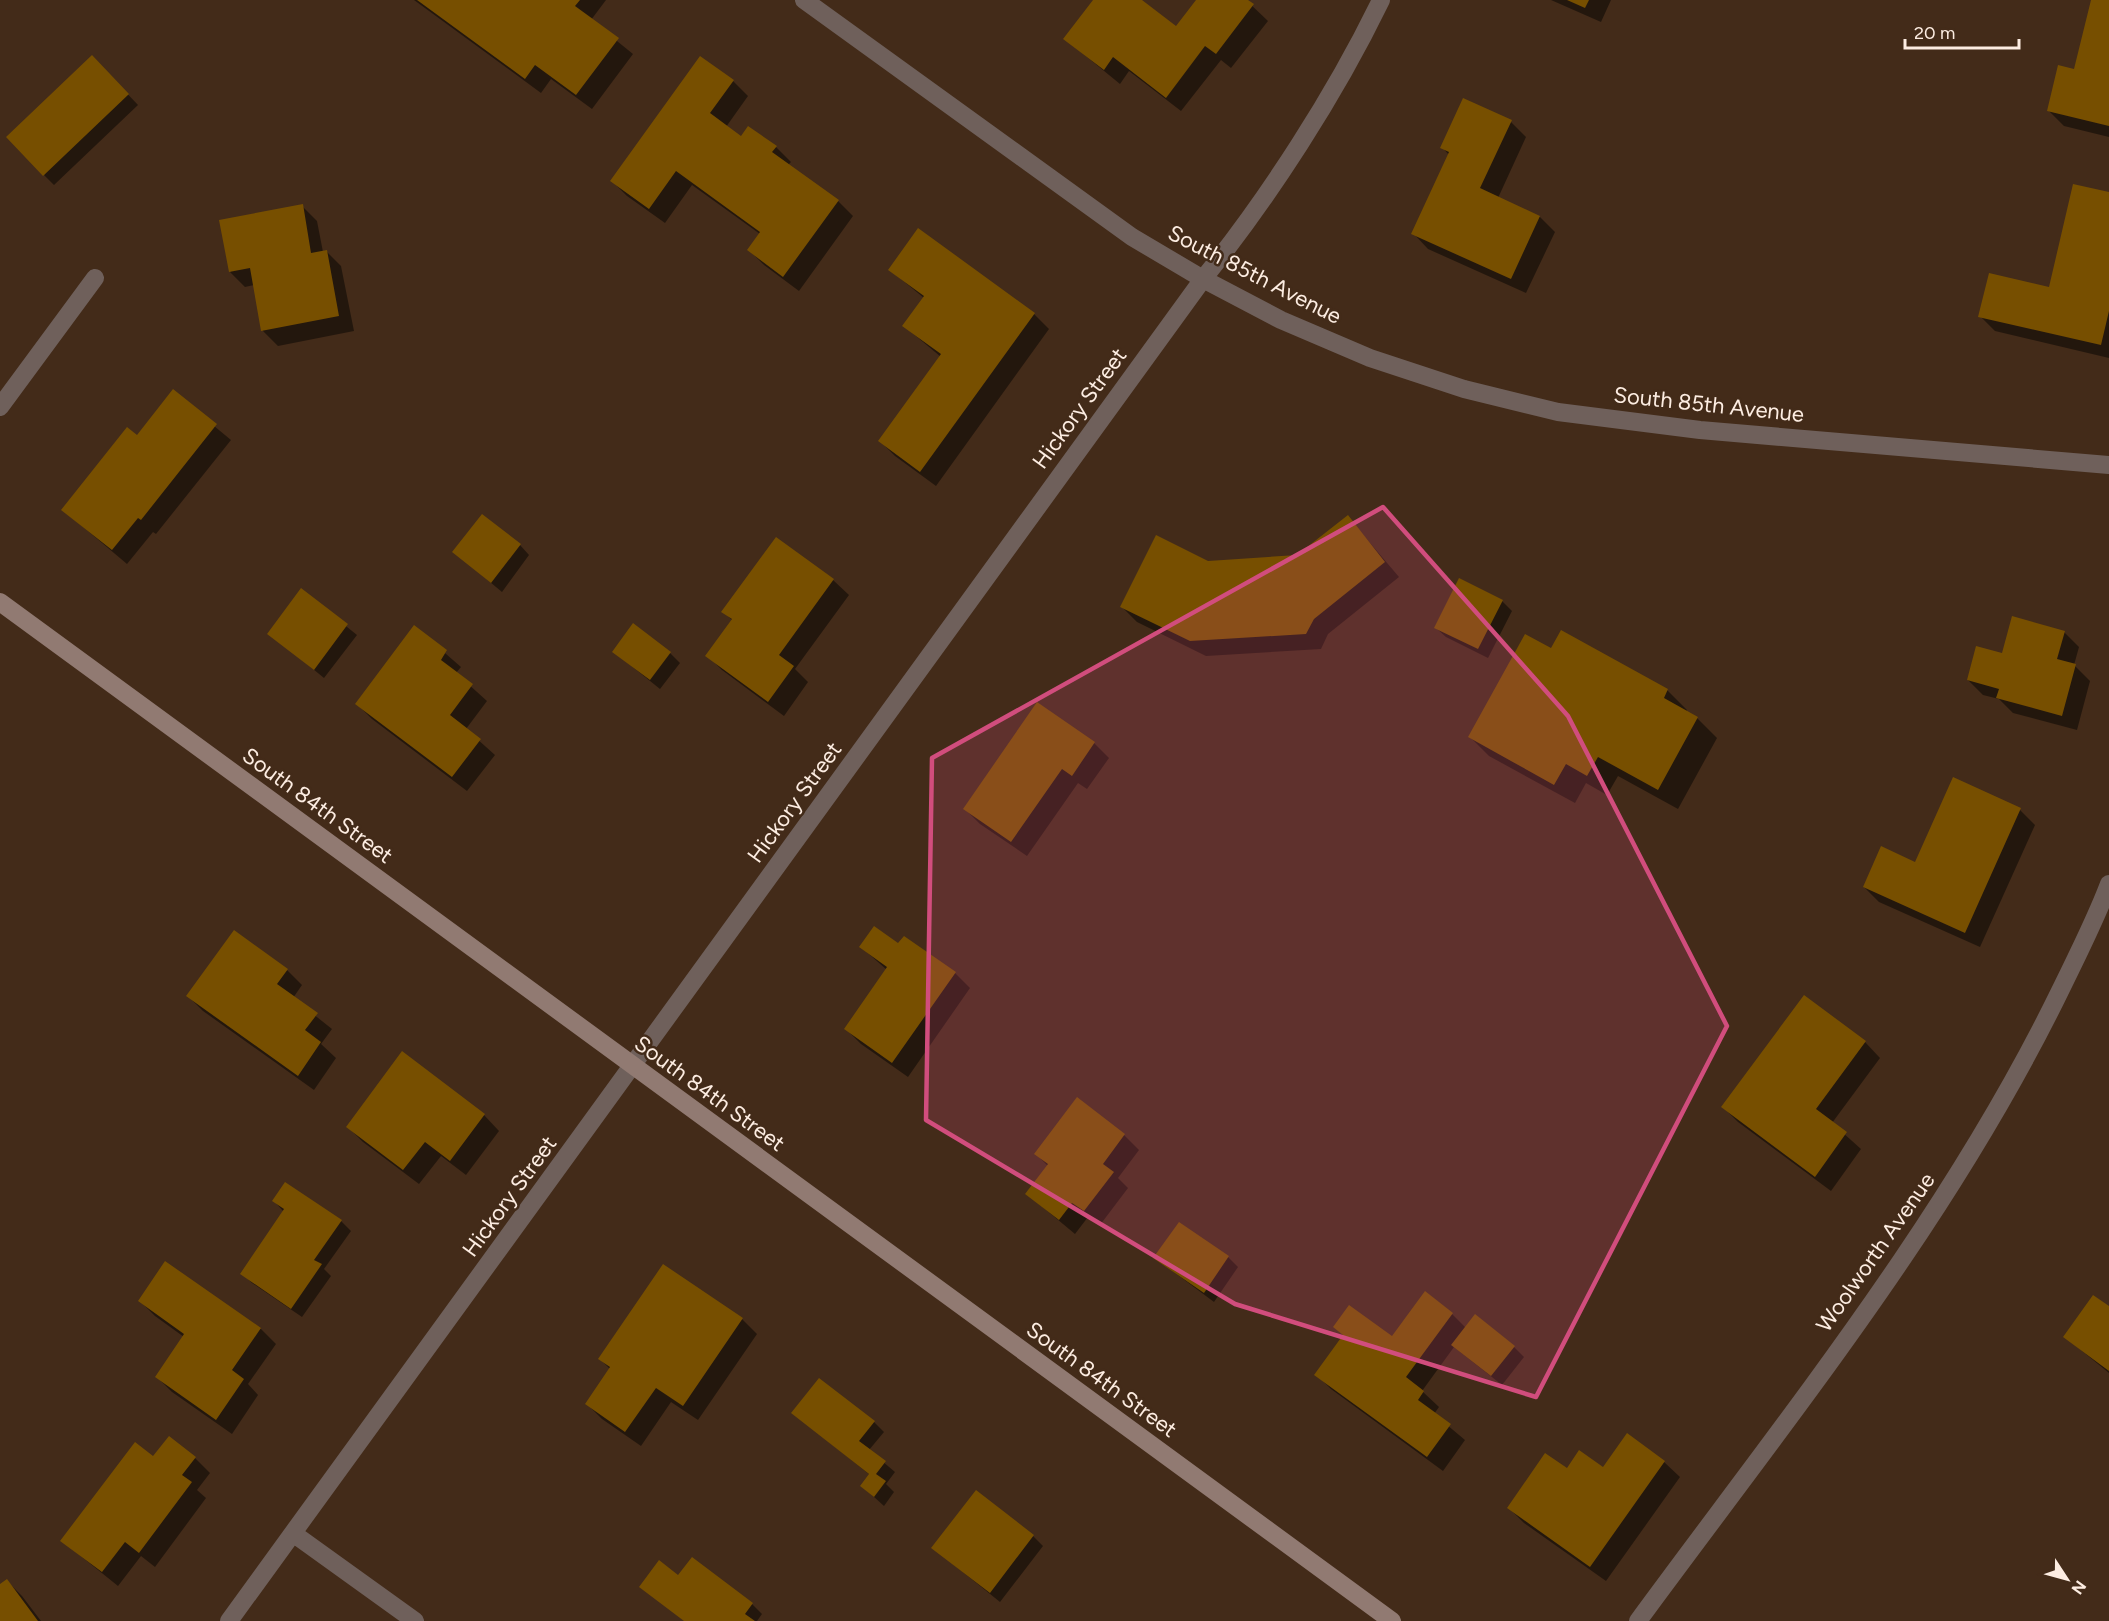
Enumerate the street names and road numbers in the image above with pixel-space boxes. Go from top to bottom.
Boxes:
street label: South 85th Avenue [1163,219,1346,330]
street label: Hickory Street [1027,343,1132,474]
street label: South 85th Avenue [1612,381,1805,428]
street label: Hickory Street [742,737,847,868]
street label: South 84th Street [237,742,398,869]
street label: South 84th Street [629,1030,790,1157]
street label: Hickory Street [457,1131,562,1262]
street label: Woolworth Avenue [1810,1167,1940,1337]
street label: South 84th Street [1021,1316,1182,1443]

